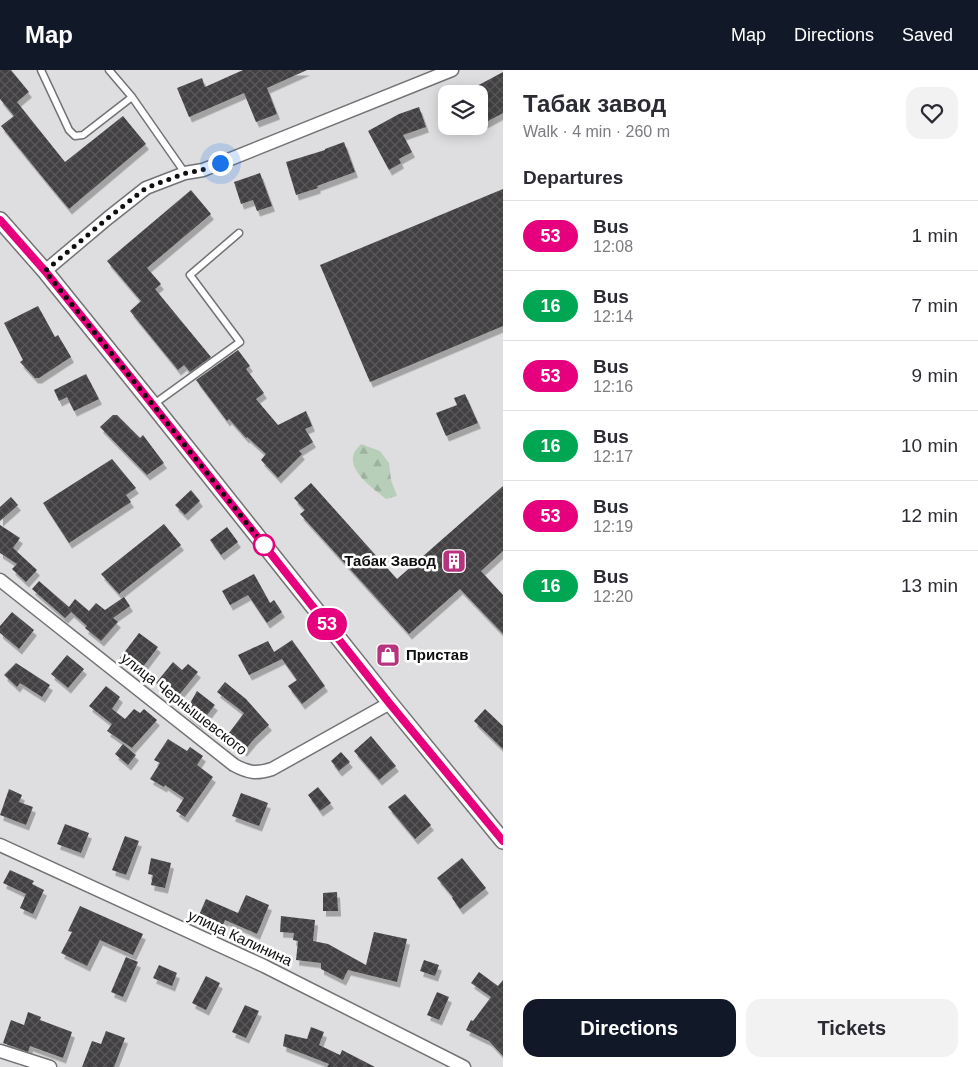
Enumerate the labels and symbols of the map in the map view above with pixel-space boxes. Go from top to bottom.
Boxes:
your location [208,151,233,176]
unlabelled marker [253,534,275,556]
building icon: Табак Завод [441,548,467,574]
place label: Табак Завод [344,552,436,569]
line badge: 53 [304,608,350,640]
shop icon: Пристав [375,642,401,668]
place label: Пристав [406,646,468,663]
street label: улица Чернышевского [118,649,251,758]
street label: улица Калинина [185,906,296,969]

